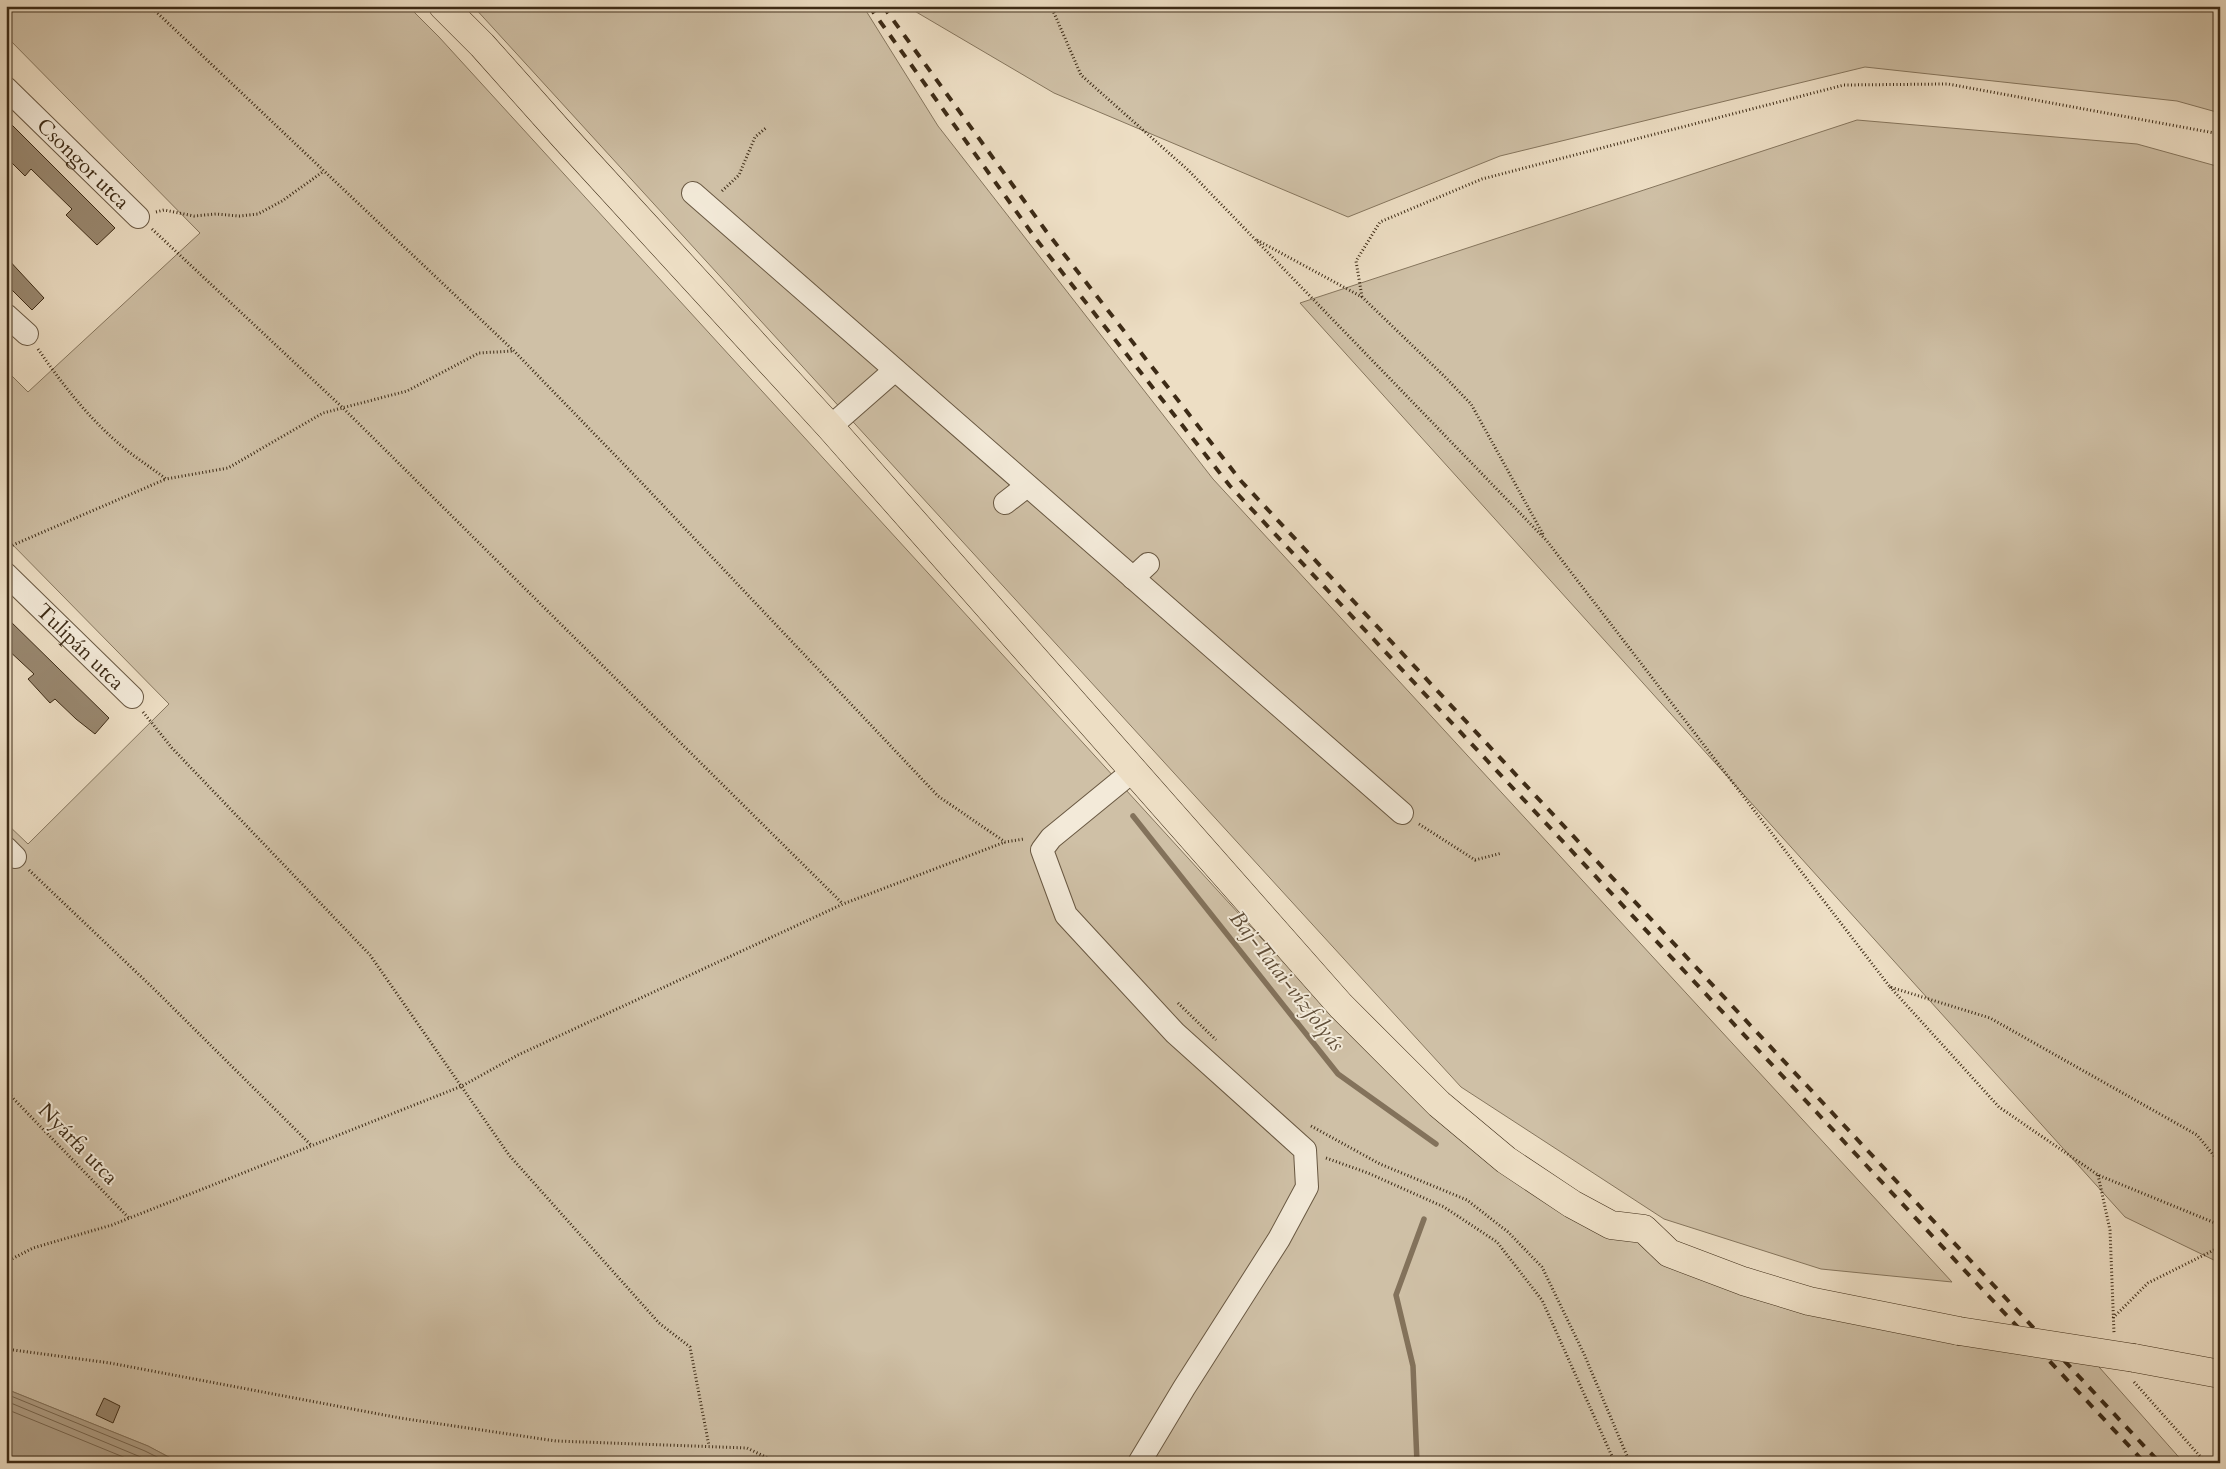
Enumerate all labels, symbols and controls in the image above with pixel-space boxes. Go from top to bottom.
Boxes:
street label: Csongor utca [30,111,136,216]
street label: Tulipán utca [30,597,131,696]
water label: Baj-Tatai-vízfolyás [1223,904,1352,1058]
street label: Nyárfa utca [32,1097,124,1191]

